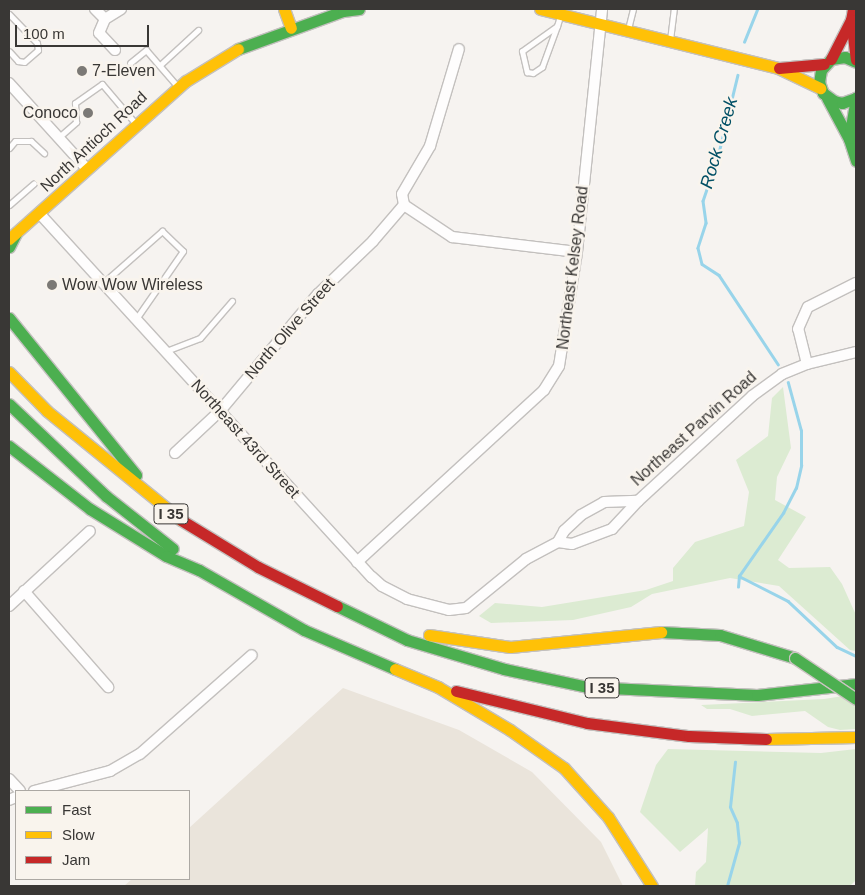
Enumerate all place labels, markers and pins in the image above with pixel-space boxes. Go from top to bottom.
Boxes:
place label: 7-Eleven [92,61,155,81]
marker: 7-Eleven [76,65,88,77]
place label: Conoco [23,103,78,123]
marker: Conoco [82,107,94,119]
place label: Wow Wow Wireless [62,275,203,295]
marker: Wow Wow Wireless [46,279,58,291]

